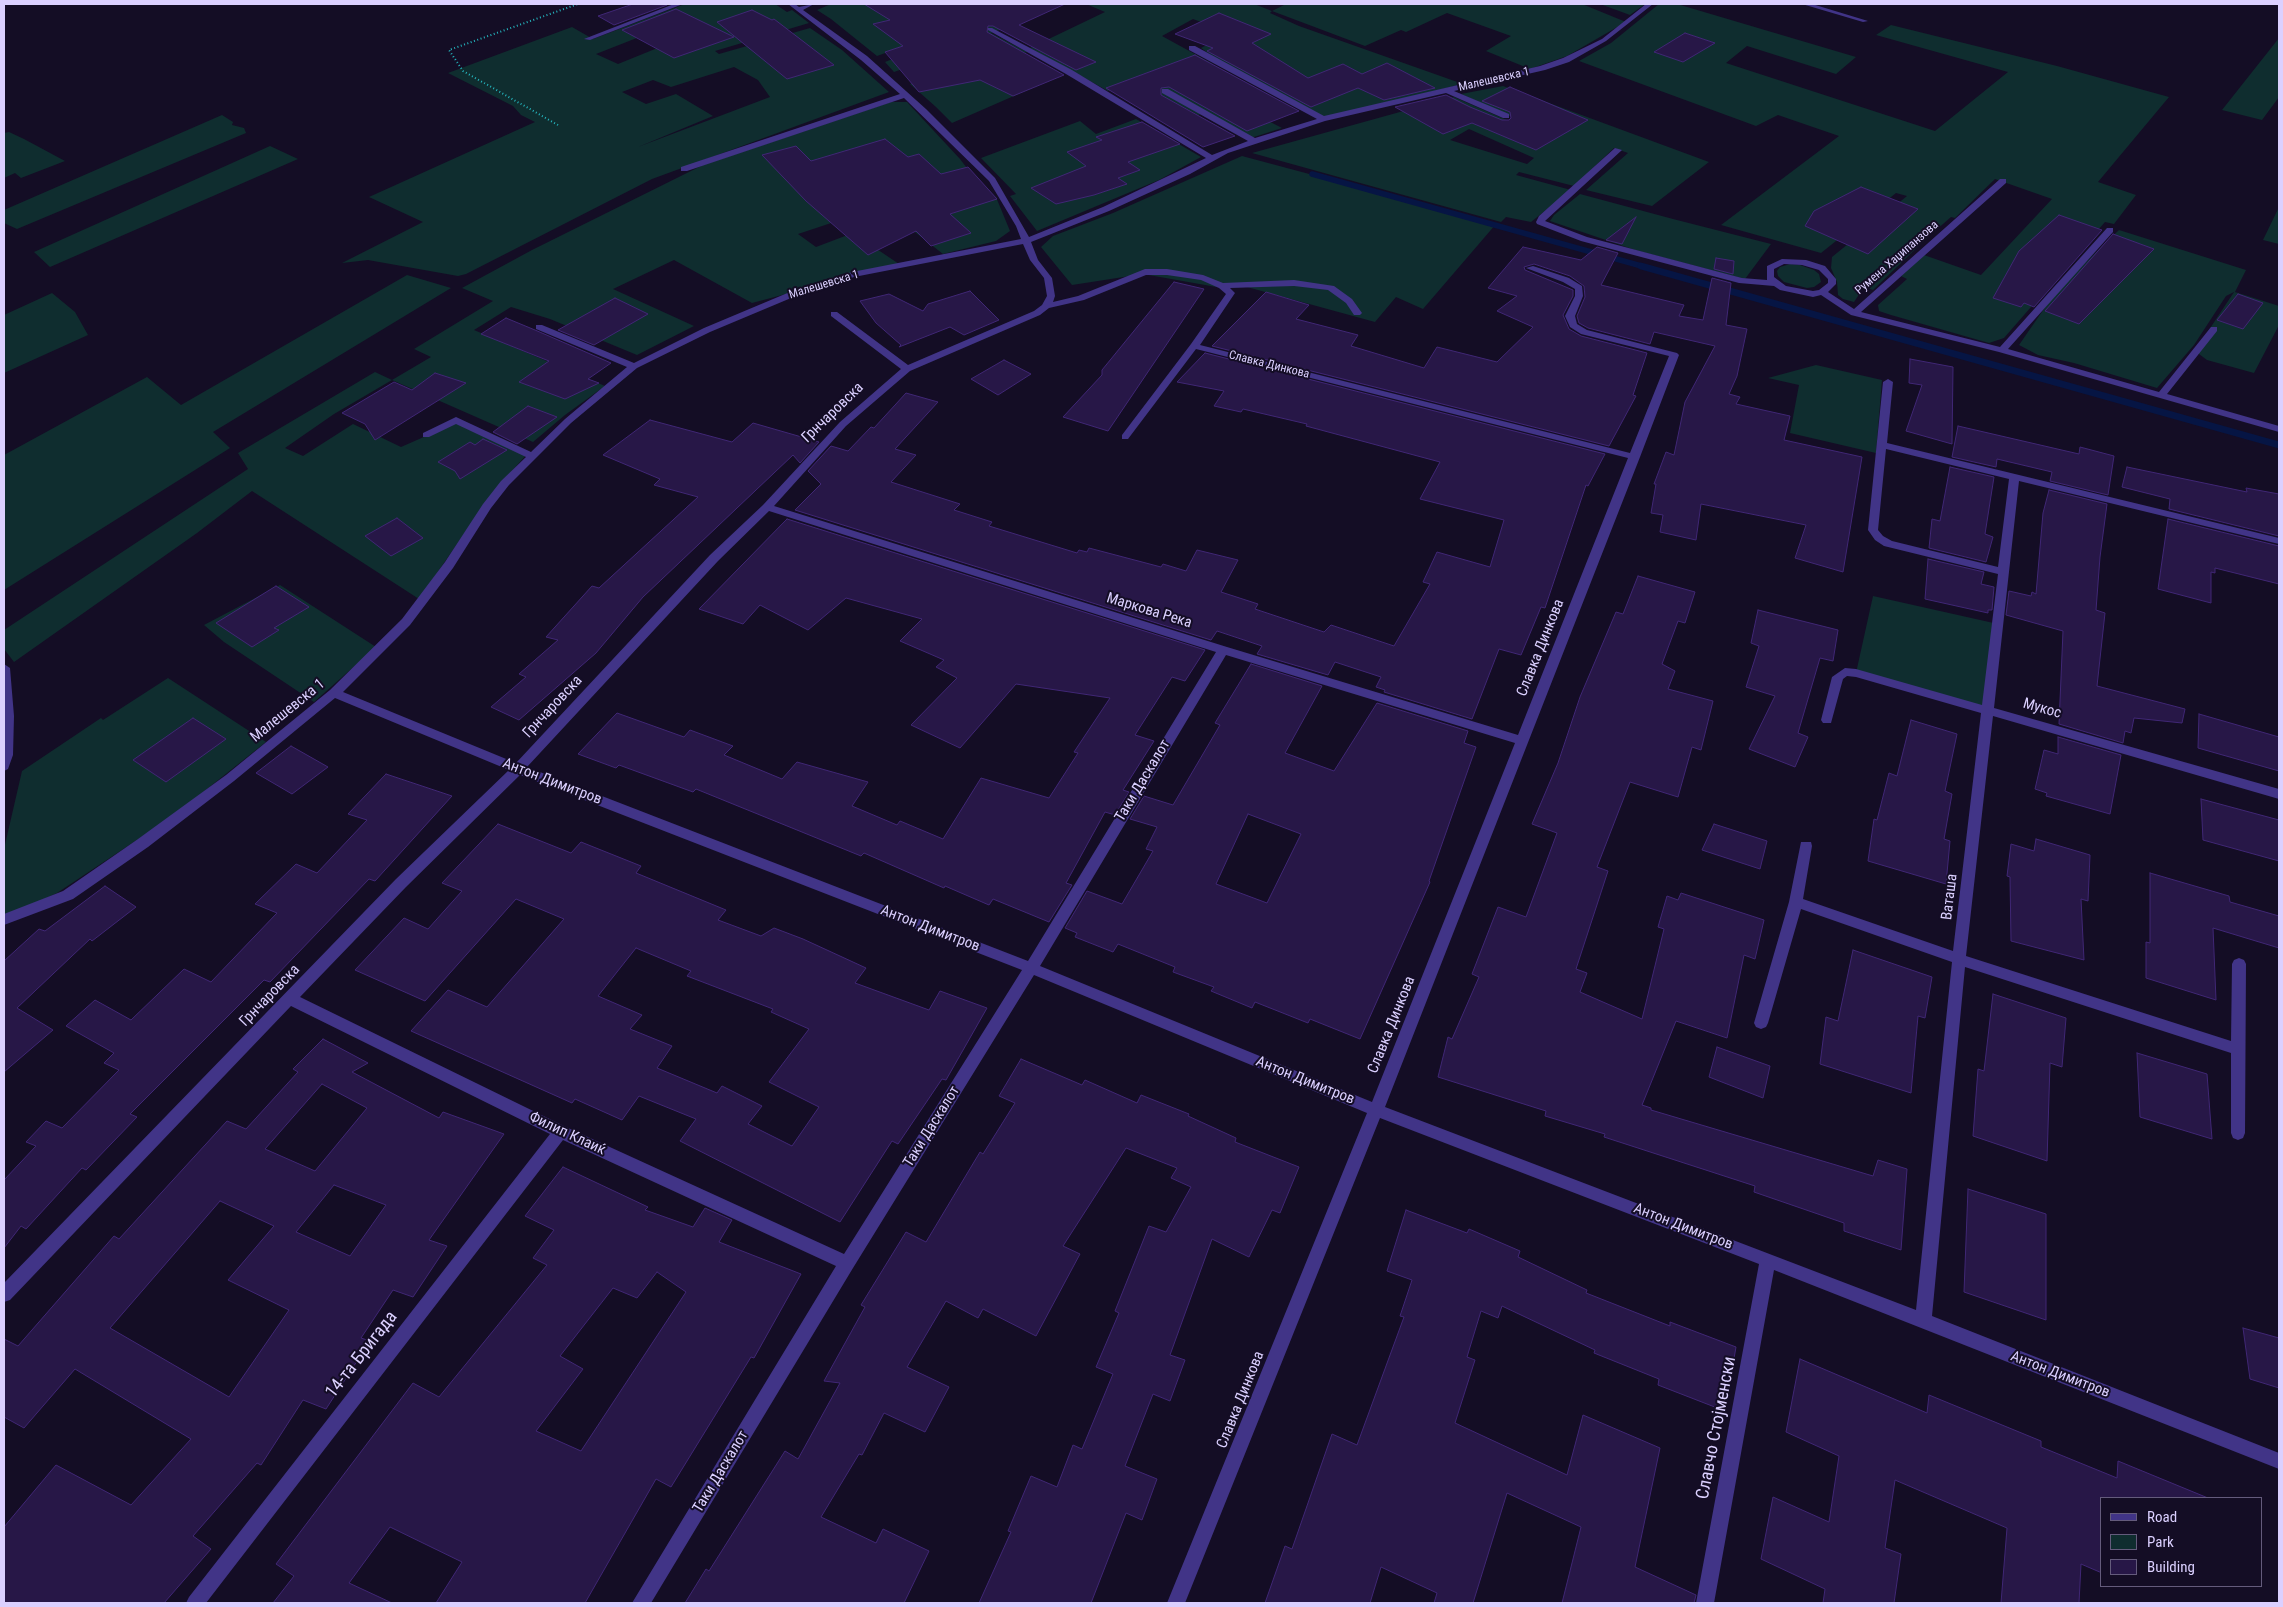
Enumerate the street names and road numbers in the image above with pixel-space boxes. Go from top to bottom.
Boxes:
street label: Малешевска 1 [1457,65,1531,95]
street label: Румена Хаџипанзова [1852,218,1942,298]
street label: Малешевска 1 [787,268,861,302]
street label: Славка Динкова [1227,348,1311,382]
street label: Грнчаровска [798,379,868,447]
street label: Маркова Река [1104,589,1194,633]
street label: Славка Динкова [1513,597,1569,699]
street label: Грнчаровска [519,672,587,742]
street label: Малешевска 1 [247,676,329,746]
street label: Мукос [2021,695,2063,723]
street label: Таки Даскалот [1112,737,1174,825]
street label: Антон Димитров [500,755,604,809]
street label: Ваташа [1938,873,1962,921]
street label: Антон Димитров [878,902,982,956]
street label: Грнчаровска [236,961,304,1031]
street label: Славка Динкова [1364,974,1420,1076]
street label: Антон Димитров [1253,1053,1357,1109]
street label: Таки Даскалот [900,1083,964,1171]
street label: Филип Клаиќ [526,1108,608,1160]
street label: Антон Димитров [1631,1200,1735,1254]
street label: 14-та Бригада [321,1307,403,1403]
street label: Антон Димитров [2008,1348,2112,1402]
street label: Славка Динкова [1213,1349,1269,1451]
street label: Славчо Стојменски [1693,1355,1741,1501]
street label: Таки Даскалот [690,1428,752,1516]

